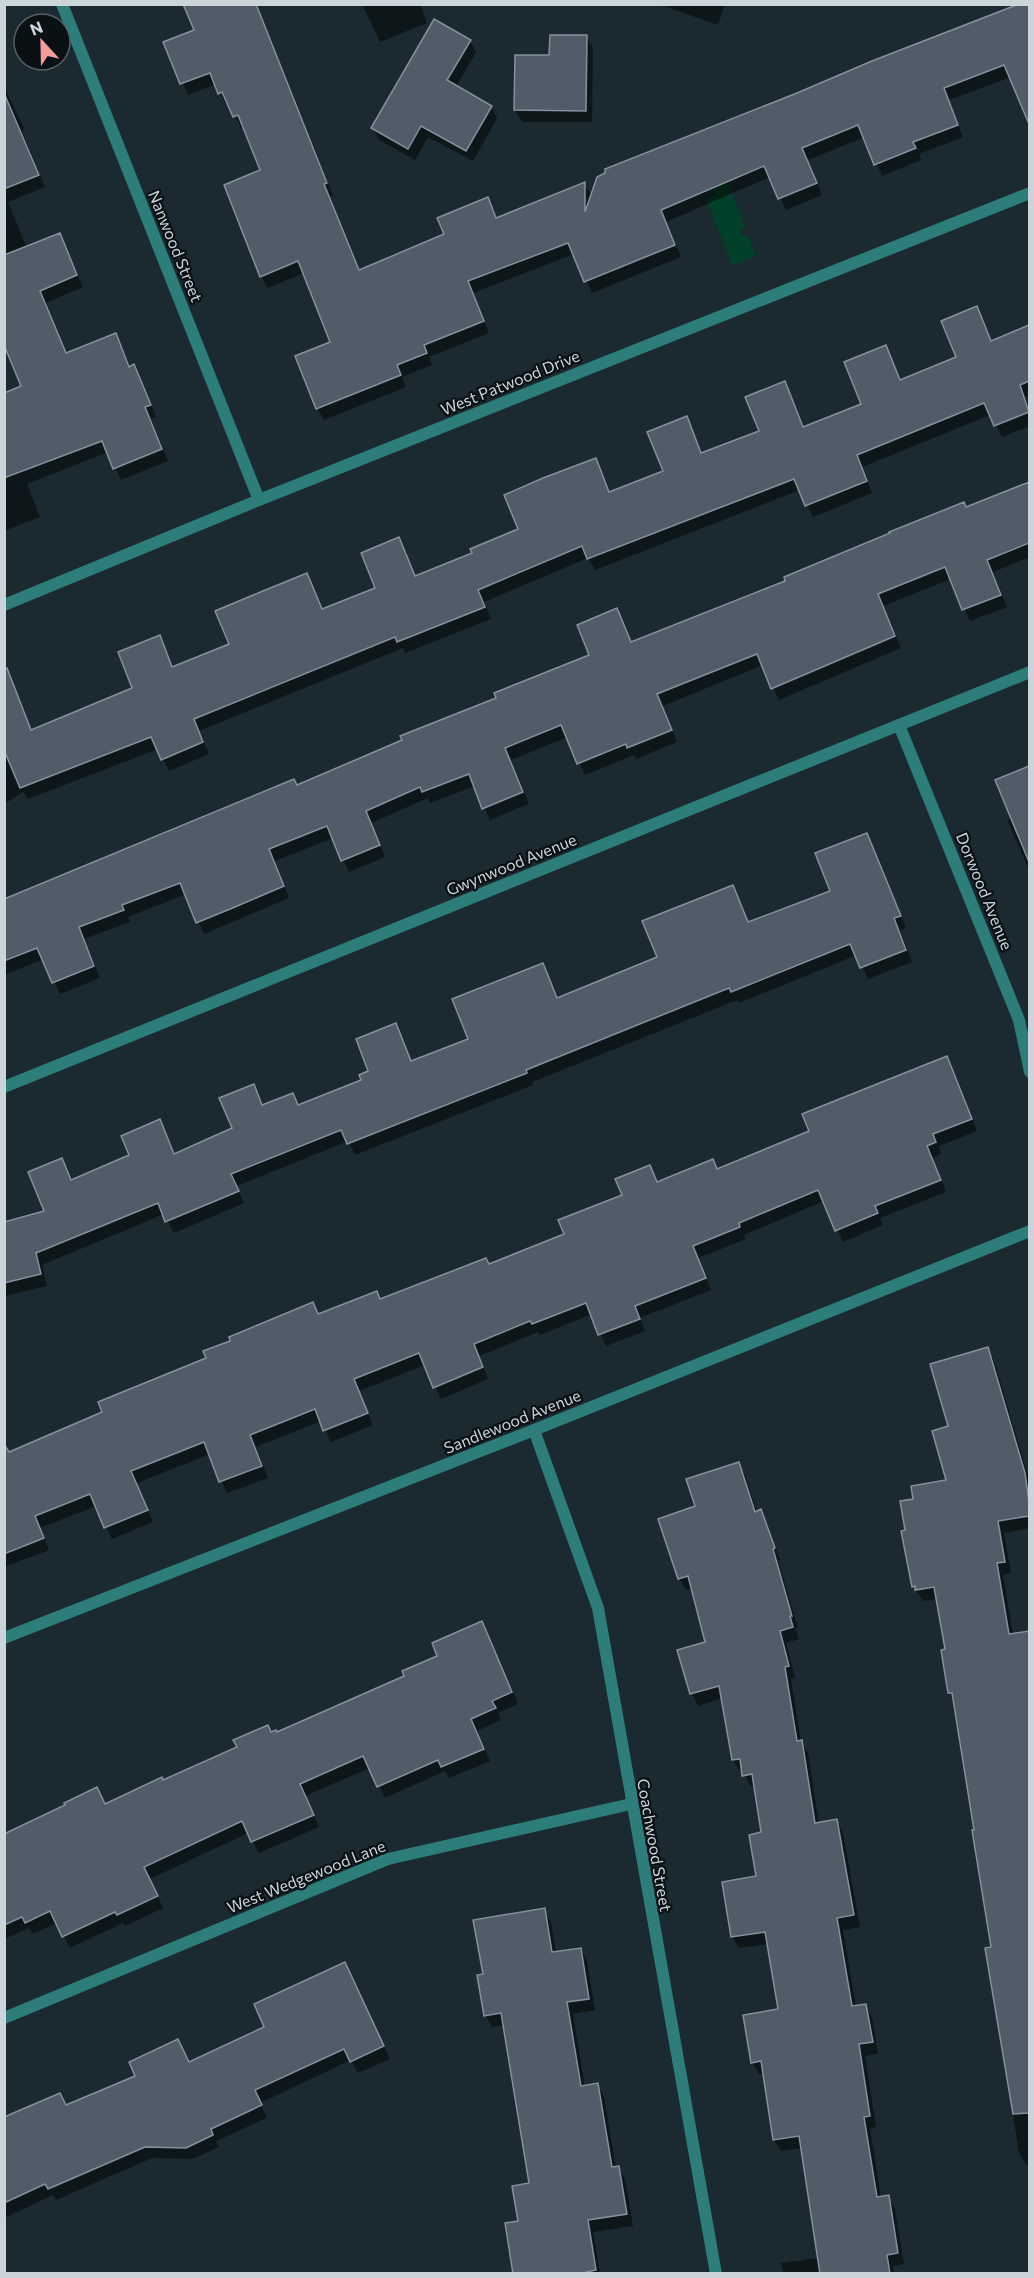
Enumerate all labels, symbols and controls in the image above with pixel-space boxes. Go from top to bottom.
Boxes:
north arrow [12,12,72,72]
text: N [27,17,45,39]
street label: Nanwood Street [145,187,207,305]
street label: West Patwood Drive [438,345,582,419]
street label: Gwynwood Avenue [443,829,579,899]
street label: Dorwood Avenue [953,829,1017,953]
street label: Sandlewood Avenue [441,1385,583,1457]
street label: Coachwood Street [634,1777,676,1914]
street label: West Wedgewood Lane [224,1835,388,1917]

